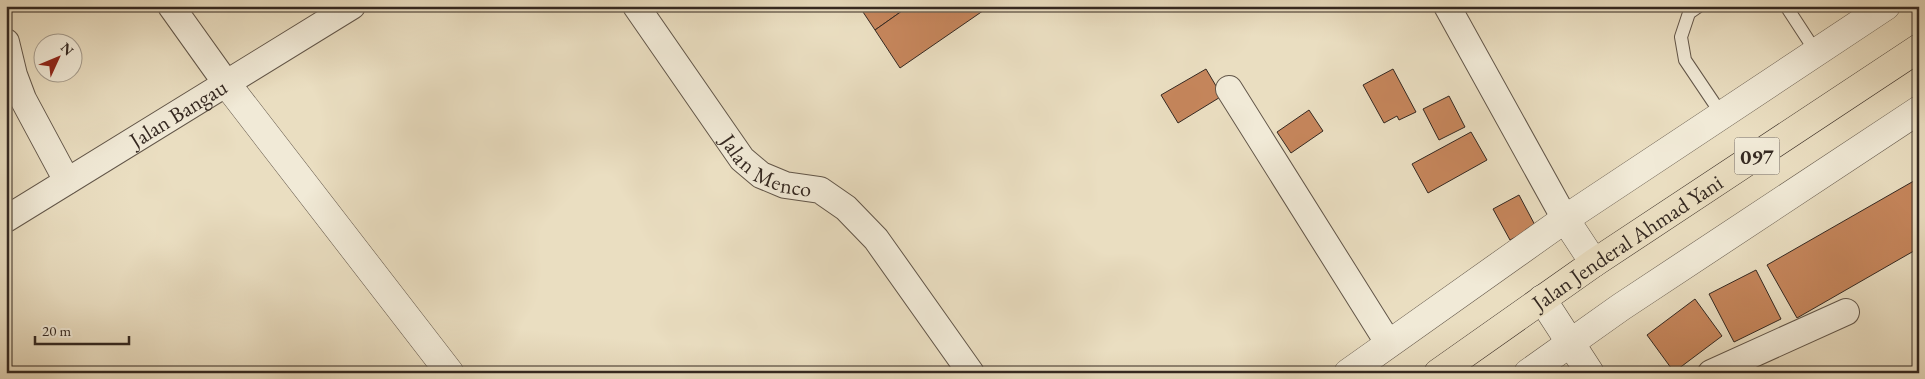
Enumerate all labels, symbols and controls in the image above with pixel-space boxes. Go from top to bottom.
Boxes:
north arrow [32,32,82,82]
text: N [57,39,78,60]
street label: Jalan Bangau [122,72,233,155]
street label: Jalan Menco [713,126,814,203]
road number: 097 [1734,138,1780,174]
street label: Jalan Jenderal Ahmad Yani [1524,168,1728,318]
scale bar [35,314,129,346]
text: 20 m [42,321,71,340]

